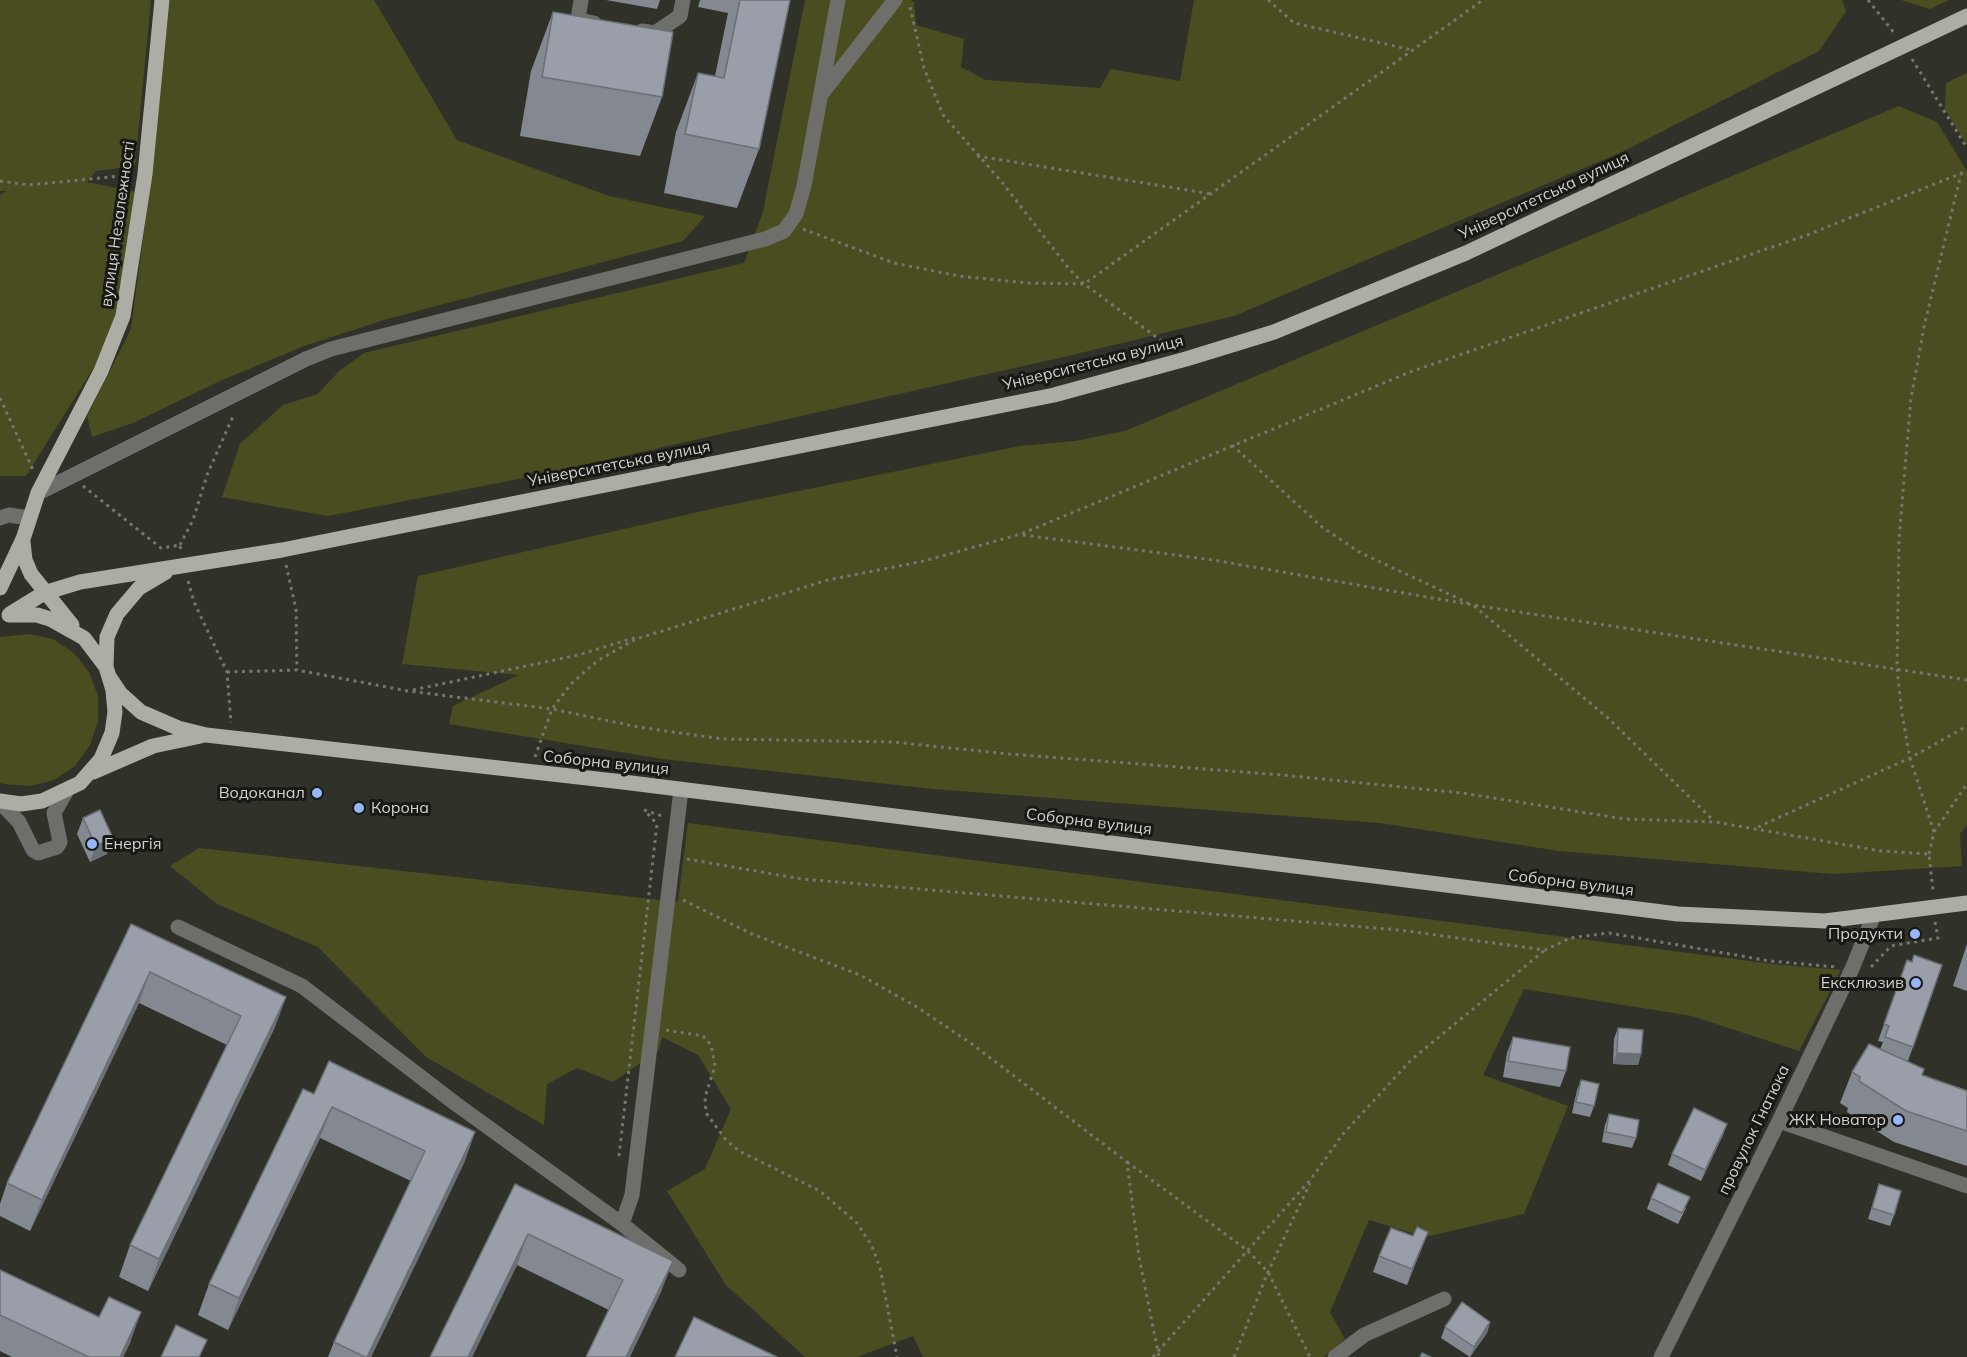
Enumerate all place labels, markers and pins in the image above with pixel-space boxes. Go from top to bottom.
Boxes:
place label: Водоканал [219,783,305,803]
marker: Водоканал [310,786,324,800]
place label: Корона [371,798,429,818]
marker: Корона [352,801,366,815]
place label: Енергія [104,834,161,854]
marker: Енергія [85,837,99,851]
place label: Продукти [1828,924,1903,944]
marker: Продукти [1908,927,1922,941]
place label: Ексклюзив [1821,973,1904,993]
marker: Ексклюзив [1909,976,1923,990]
place label: ЖК Новатор [1789,1110,1886,1130]
marker: ЖК Новатор [1891,1113,1905,1127]

